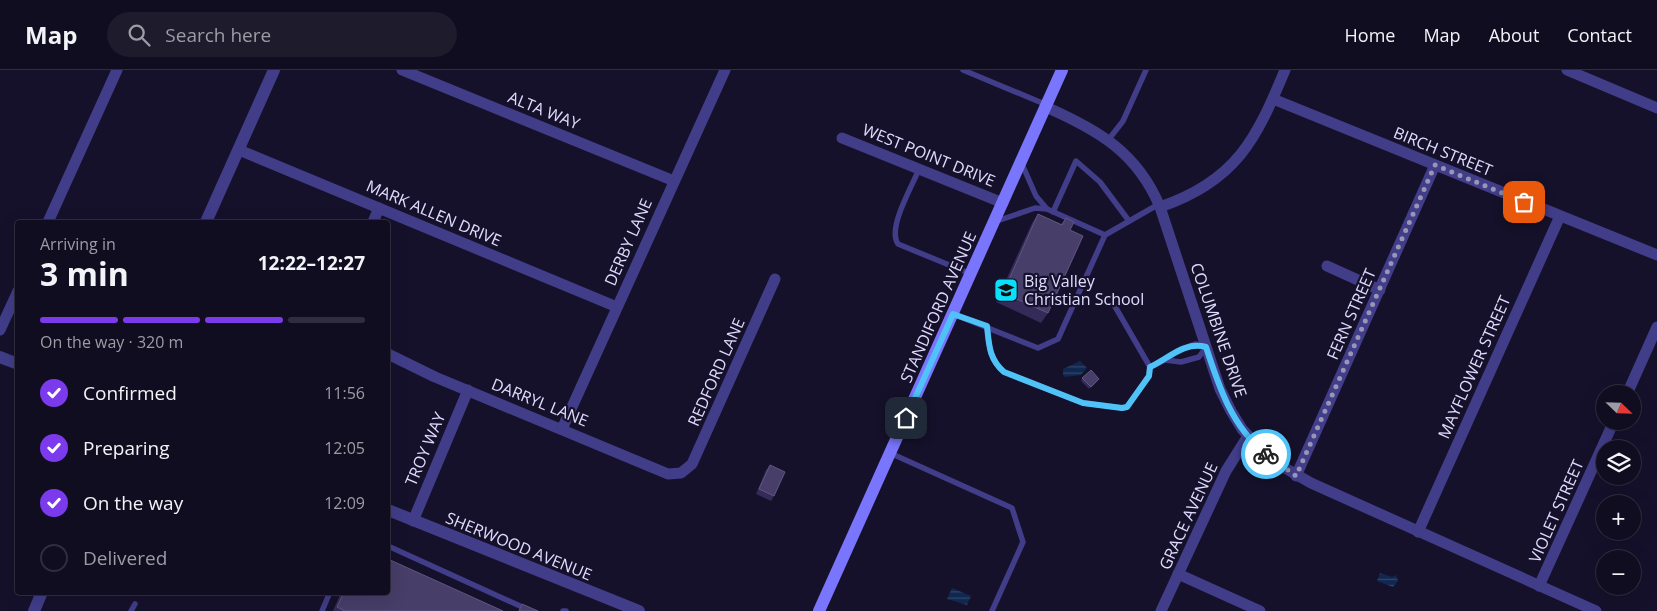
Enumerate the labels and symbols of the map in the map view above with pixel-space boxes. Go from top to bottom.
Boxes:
street label: ALTA WAY [505,86,583,134]
street label: WEST POINT DRIVE [859,118,999,192]
street label: BIRCH STREET [1390,121,1496,181]
street label: MARK ALLEN DRIVE [363,175,505,251]
pin [1503,181,1545,223]
street label: DERBY LANE [599,195,657,289]
street label: STANDIFORD AVENUE [895,228,981,386]
street label: COLUMBINE DRIVE [1186,260,1252,400]
street label: FERN STREET [1321,265,1381,363]
place label: Big Valley Christian School [1024,270,1144,310]
school or university icon: Big Valley Christian School [993,277,1019,303]
street label: MAYFLOWER STREET [1433,292,1515,442]
street label: REDFORD LANE [682,314,750,430]
street label: DARRYL LANE [488,373,592,431]
north arrow [1596,385,1641,430]
pin [885,397,927,439]
street label: TROY WAY [400,409,450,489]
courier [1241,429,1291,479]
street label: VIOLET STREET [1523,456,1589,566]
street label: GRACE AVENUE [1154,459,1222,573]
street label: SHERWOOD AVENUE [443,507,595,585]

